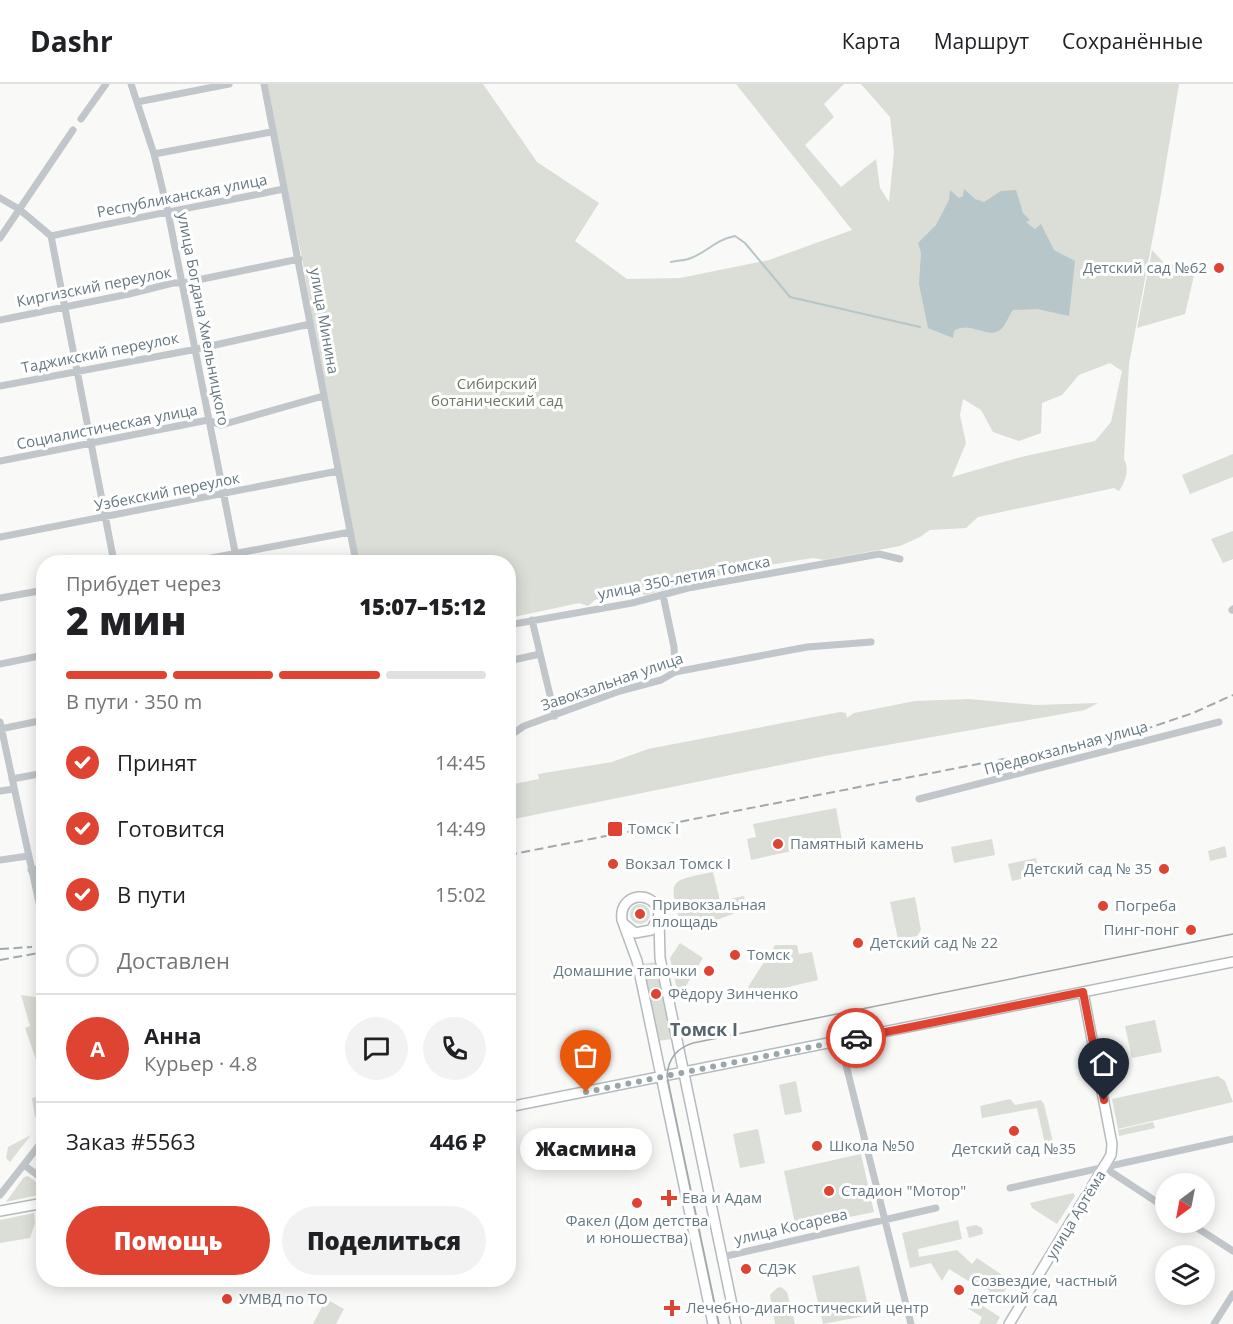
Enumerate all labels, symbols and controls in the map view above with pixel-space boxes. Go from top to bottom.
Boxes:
text: Dashr [30,22,113,60]
text: Карта [842,27,901,55]
text: Маршрут [934,27,1029,55]
text: Сохранённые [1062,27,1203,55]
street label: Республиканская улица [95,169,269,221]
street label: улица Богдана Хмельницкого [173,210,234,427]
place label: Детский сад №62 [1083,257,1207,277]
street label: Киргизский переулок [15,261,173,311]
marker: Детский сад №62 [1212,261,1226,275]
street label: улица Минина [306,266,344,375]
street label: Таджикский переулок [20,327,180,377]
park label: Сибирский ботанический сад [431,373,563,410]
street label: Социалистическая улица [15,399,199,453]
street label: Узбекский переулок [92,467,241,515]
street label: улица 350-летия Томска [596,550,772,604]
text: Прибудет через [66,570,221,597]
text: 15:07–15:12 [359,591,486,621]
text: 2 мин [66,593,186,646]
street label: Завокзальная улица [538,647,685,715]
text: В пути · 350 m [66,688,202,715]
street label: Предвокзальная улица [982,716,1150,779]
icon: check [66,746,99,779]
text: Принят [117,747,197,777]
text: 14:45 [435,749,486,776]
icon: check [66,812,99,845]
text: Готовится [117,813,225,843]
text: 14:49 [435,815,486,842]
place label: Томск I [628,818,679,838]
marker: Томск I [606,820,624,838]
place label: Памятный камень [790,833,924,853]
marker: Памятный камень [771,837,785,851]
place label: Вокзал Томск I [625,853,731,873]
marker: Вокзал Томск I [606,857,620,871]
place label: Детский сад № 35 [1024,858,1152,878]
marker: Детский сад № 35 [1157,862,1171,876]
icon: check [66,878,99,911]
text: В пути [117,879,186,909]
text: 15:02 [435,881,486,908]
place label: Привокзальная площадь [652,894,766,931]
place label: Погреба [1115,895,1176,915]
marker: Погреба [1096,899,1110,913]
marker: Привокзальная площадь [633,907,647,921]
place label: Пинг-понг [1103,919,1180,939]
marker: Пинг-понг [1184,923,1198,937]
place label: Детский сад № 22 [870,932,998,952]
marker: Детский сад № 22 [851,936,865,950]
place label: Томск [747,944,790,964]
text: Доставлен [117,945,230,975]
marker: Томск [728,948,742,962]
place label: Домашние тапочки [554,960,697,980]
marker: Домашние тапочки [702,964,716,978]
place label: Фёдору Зинченко [668,983,798,1003]
marker: Фёдору Зинченко [649,987,663,1001]
courier [826,1008,886,1068]
button: chat [345,1017,408,1080]
button: phone [423,1017,486,1080]
district label: Томск I [670,1017,738,1041]
text: Анна [144,1020,202,1050]
icon: car [840,1022,873,1055]
pin [560,1030,611,1092]
text: А [90,1033,105,1063]
pin [1078,1038,1129,1100]
icon: bag [569,1039,602,1072]
icon: home [1087,1047,1120,1080]
text: Курьер · 4.8 [144,1050,258,1077]
marker: Детский сад №35 [1007,1124,1021,1138]
text: Заказ #5563 [66,1126,196,1156]
text: 446 ₽ [430,1126,486,1156]
callout: Жасмина [520,1128,652,1170]
text: Жасмина [535,1135,637,1162]
place label: Школа №50 [829,1135,915,1155]
place label: Детский сад №35 [952,1138,1076,1158]
marker: Школа №50 [810,1139,824,1153]
street label: улица Артёма [1041,1166,1110,1263]
north arrow [1155,1173,1215,1233]
map controls [1155,1173,1215,1305]
place label: Стадион "Мотор" [841,1180,966,1200]
marker: Стадион "Мотор" [822,1184,836,1198]
place label: Ева и Адам [682,1187,762,1207]
marker: Ева и Адам [660,1189,678,1207]
marker: Факел (Дом детства и юношества) [630,1196,644,1210]
street label: улица Косарева [732,1203,849,1249]
button: Помощь [66,1206,270,1275]
button: Поделиться [282,1206,486,1275]
place label: Факел (Дом детства и юношества) [566,1210,708,1247]
button: layers [1155,1245,1215,1305]
place label: СДЭК [758,1258,797,1278]
marker: СДЭК [739,1262,753,1276]
place label: Созвездие, частный детский сад [971,1270,1118,1307]
marker: Созвездие, частный детский сад [952,1283,966,1297]
place label: УМВД по ТО [239,1288,328,1308]
marker: УМВД по ТО [220,1292,234,1306]
place label: Лечебно-диагностический центр [686,1297,929,1317]
marker: Лечебно-диагностический центр [663,1299,681,1317]

